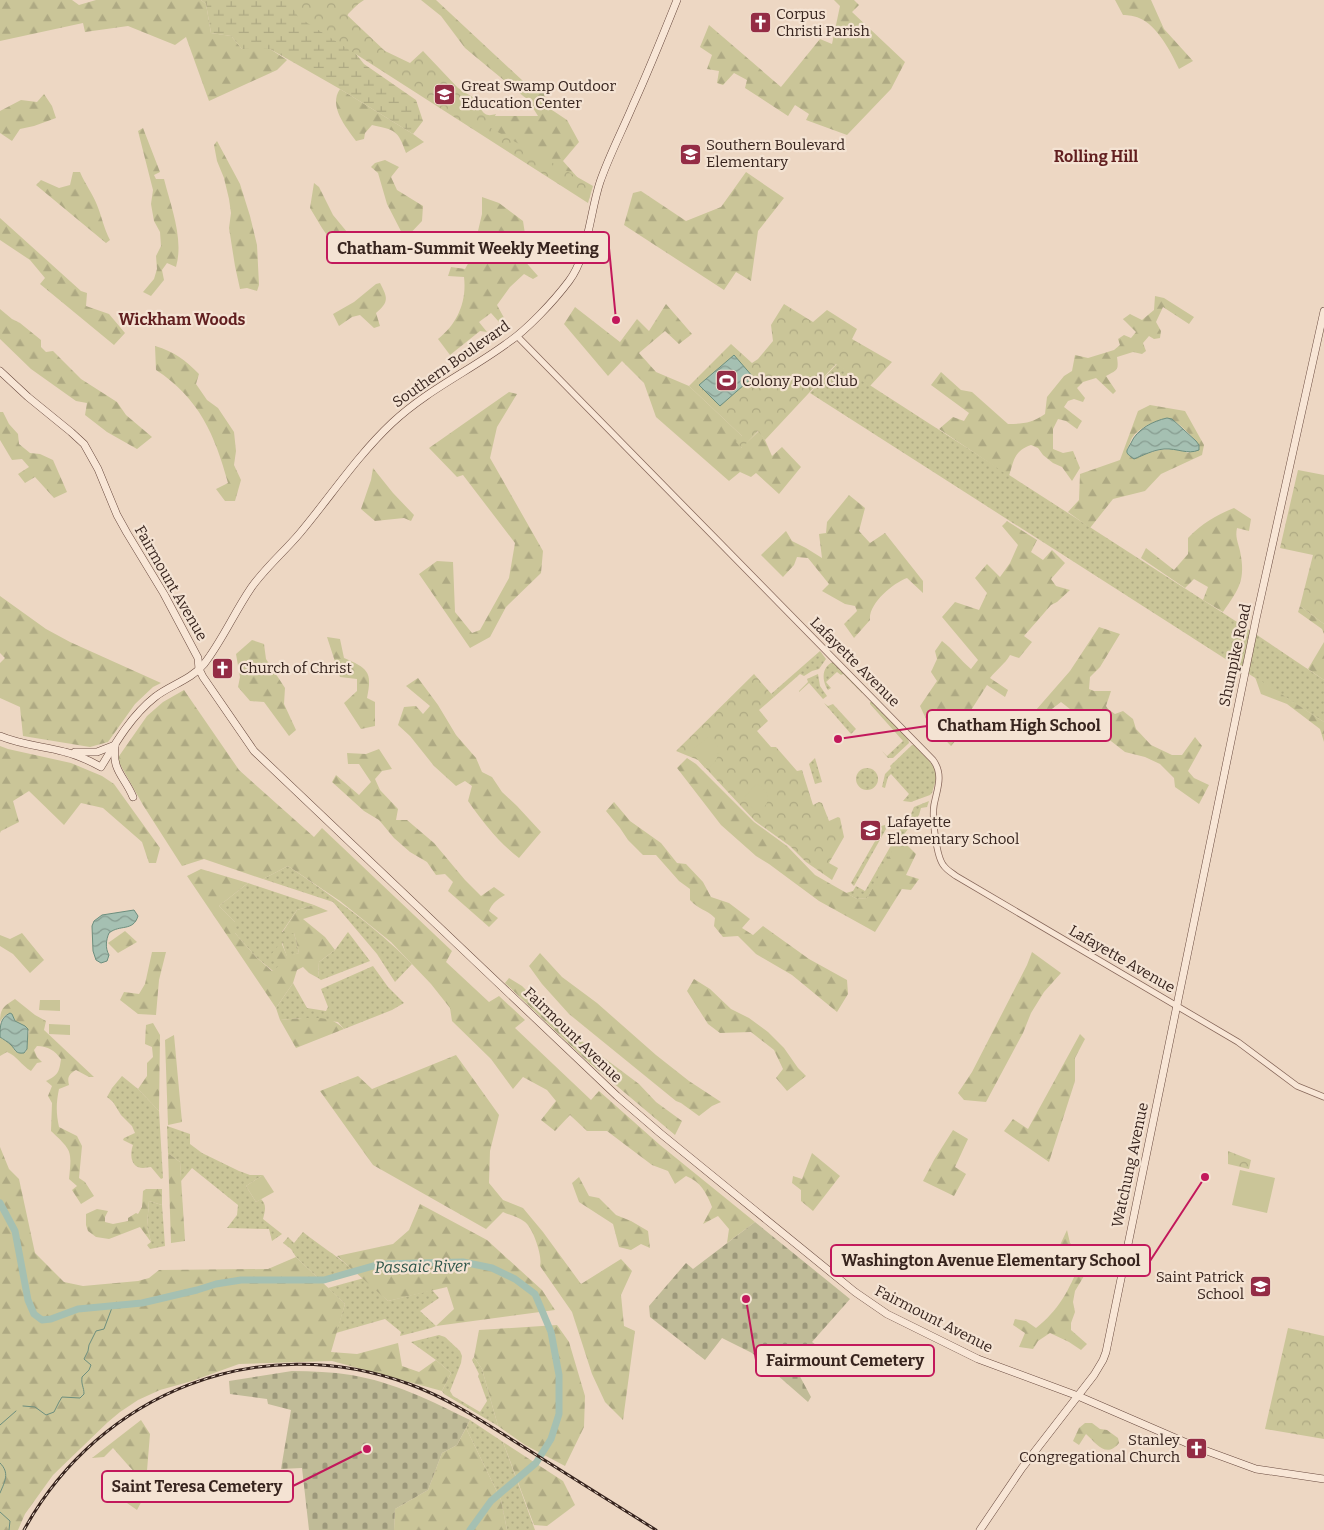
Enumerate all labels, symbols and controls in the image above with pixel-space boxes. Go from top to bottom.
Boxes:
place label: Corpus Christi Parish [776,5,870,40]
church icon: Corpus Christi Parish [748,11,772,35]
place label: Great Swamp Outdoor Education Center [461,77,616,112]
school or university icon: Great Swamp Outdoor Education Center [433,83,457,107]
place label: Southern Boulevard Elementary [706,136,845,171]
school or university icon: Southern Boulevard Elementary [678,142,702,166]
district label: Rolling Hill [1054,147,1138,166]
callout: Chatham-Summit Weekly Meeting [327,232,609,263]
text: Chatham-Summit Weekly Meeting [337,239,599,258]
district label: Wickham Woods [119,310,246,329]
street label: Southern Boulevard [389,317,513,411]
sports icon: Colony Pool Club [714,369,738,393]
place label: Colony Pool Club [742,372,858,390]
street label: Fairmount Avenue [131,522,211,644]
street label: Shunpike Road [1215,602,1255,708]
street label: Lafayette Avenue [806,613,904,711]
church icon: Church of Christ [211,656,235,680]
place label: Church of Christ [239,659,352,677]
callout: Chatham High School [927,710,1111,741]
text: Chatham High School [937,716,1101,735]
place label: Lafayette Elementary School [887,813,1019,848]
school or university icon: Lafayette Elementary School [859,819,883,843]
street label: Lafayette Avenue [1066,921,1178,997]
street label: Fairmount Avenue [520,983,626,1087]
street label: Watchung Avenue [1108,1101,1152,1229]
callout: Washington Avenue Elementary School [831,1245,1150,1276]
text: Washington Avenue Elementary School [841,1251,1141,1270]
water label: Passaic River [374,1256,471,1277]
place label: Saint Patrick School [1156,1268,1244,1303]
school or university icon: Saint Patrick School [1248,1274,1272,1298]
street label: Fairmount Avenue [872,1281,996,1357]
callout: Fairmount Cemetery [756,1345,934,1376]
text: Fairmount Cemetery [766,1351,924,1370]
place label: Stanley Congregational Church [1019,1431,1181,1466]
church icon: Stanley Congregational Church [1184,1437,1208,1461]
callout: Saint Teresa Cemetery [102,1471,293,1502]
text: Saint Teresa Cemetery [112,1477,282,1496]

